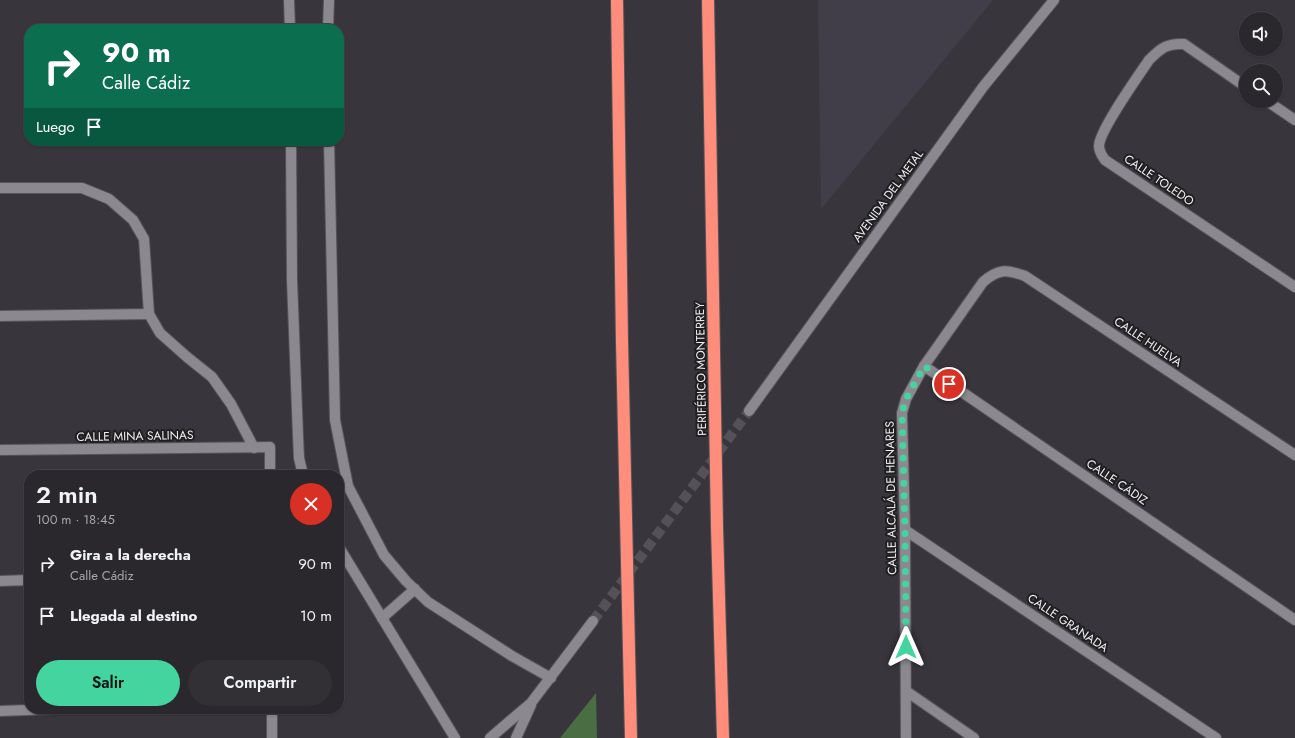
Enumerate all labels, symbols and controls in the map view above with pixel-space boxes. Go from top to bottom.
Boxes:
map controls [1239,12,1283,108]
button: sound [1239,12,1283,56]
text: 90 m [102,32,171,73]
icon: right [36,40,88,92]
button: search [1239,64,1283,108]
text: Calle Cádiz [102,70,190,96]
text: Luego [36,116,75,138]
icon: arrive [83,116,105,138]
street label: AVENIDA DEL METAL [848,145,928,246]
street label: CALLE TOLEDO [1120,150,1198,210]
street label: PERIFÉRICO MONTERREY [691,302,711,436]
street label: CALLE HUELVA [1110,313,1186,371]
pin [932,367,966,401]
icon: arrive [938,373,960,395]
street label: CALLE ALCALÁ DE HENARES [881,421,901,575]
street label: CALLE MINA SALINAS [76,426,194,446]
street label: CALLE CÁDIZ [1083,455,1152,509]
text: 2 min [36,477,98,512]
button: close [290,483,332,525]
text: 100 m · 18:45 [36,510,115,529]
text: Gira a la derecha [70,544,191,566]
icon: right [36,553,58,575]
text: 90 m [298,553,332,575]
text: Calle Cádiz [70,566,134,585]
street label: CALLE GRANADA [1024,589,1112,657]
icon: arrive [36,605,58,627]
text: Llegada al destino [70,605,197,627]
text: 10 m [300,605,332,627]
position arrow [885,626,927,668]
button: Salir [36,660,180,706]
button: Compartir [188,660,332,706]

